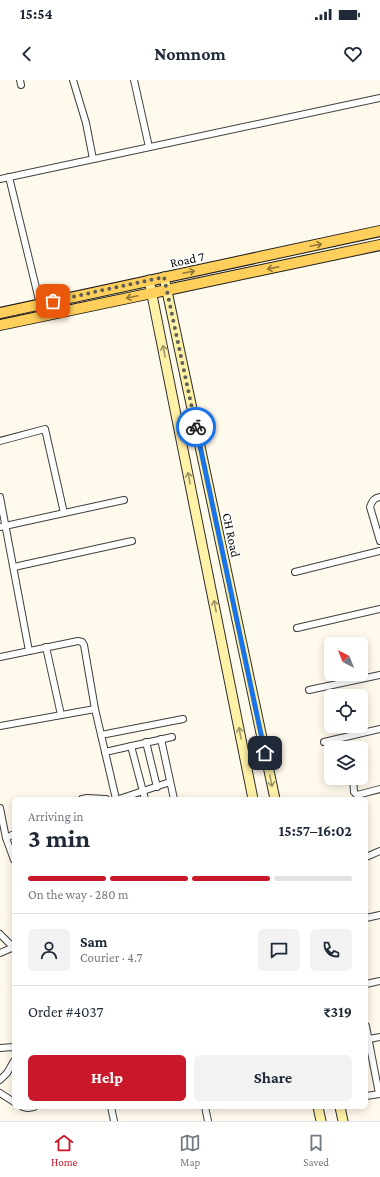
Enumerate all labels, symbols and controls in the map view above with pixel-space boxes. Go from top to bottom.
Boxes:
text: 15:54 [20,6,53,22]
icon: back [16,43,38,65]
icon: heart [342,43,364,65]
text: Nomnom [154,44,226,64]
one-way arrow [309,240,322,248]
street label: Road 7 [169,249,206,270]
one-way arrow [267,264,280,272]
one-way arrow [182,267,195,275]
pin [36,284,70,318]
icon: bag [42,290,64,312]
one-way arrow [126,293,139,301]
one-way arrow [159,345,167,358]
courier [176,407,216,447]
icon: bike [185,416,207,438]
one-way arrow [185,472,193,485]
street label: CH Road [219,512,244,559]
one-way arrow [210,600,218,613]
north arrow [324,637,368,681]
map controls [324,637,368,785]
button: locate [324,689,368,733]
one-way arrow [236,727,244,740]
pin [248,736,282,770]
button: layers [324,741,368,785]
icon: home [254,742,276,764]
one-way arrow [268,774,276,787]
text: Arriving in [28,809,84,824]
text: 15:57–16:02 [279,823,352,839]
text: 3 min [28,824,90,853]
text: On the way · 280 m [28,887,128,902]
button: person [28,929,70,971]
button: chat [258,929,300,971]
button: phone [310,929,352,971]
text: Sam [80,934,108,950]
text: Courier · 4.7 [80,950,143,965]
text: Order #4037 [28,1004,103,1020]
text: ₹319 [323,1004,352,1020]
button: Help [28,1055,186,1101]
button: Share [194,1055,352,1101]
tab: Home [51,1132,77,1168]
tab: Map [179,1132,201,1168]
tab: Saved [303,1132,329,1168]

